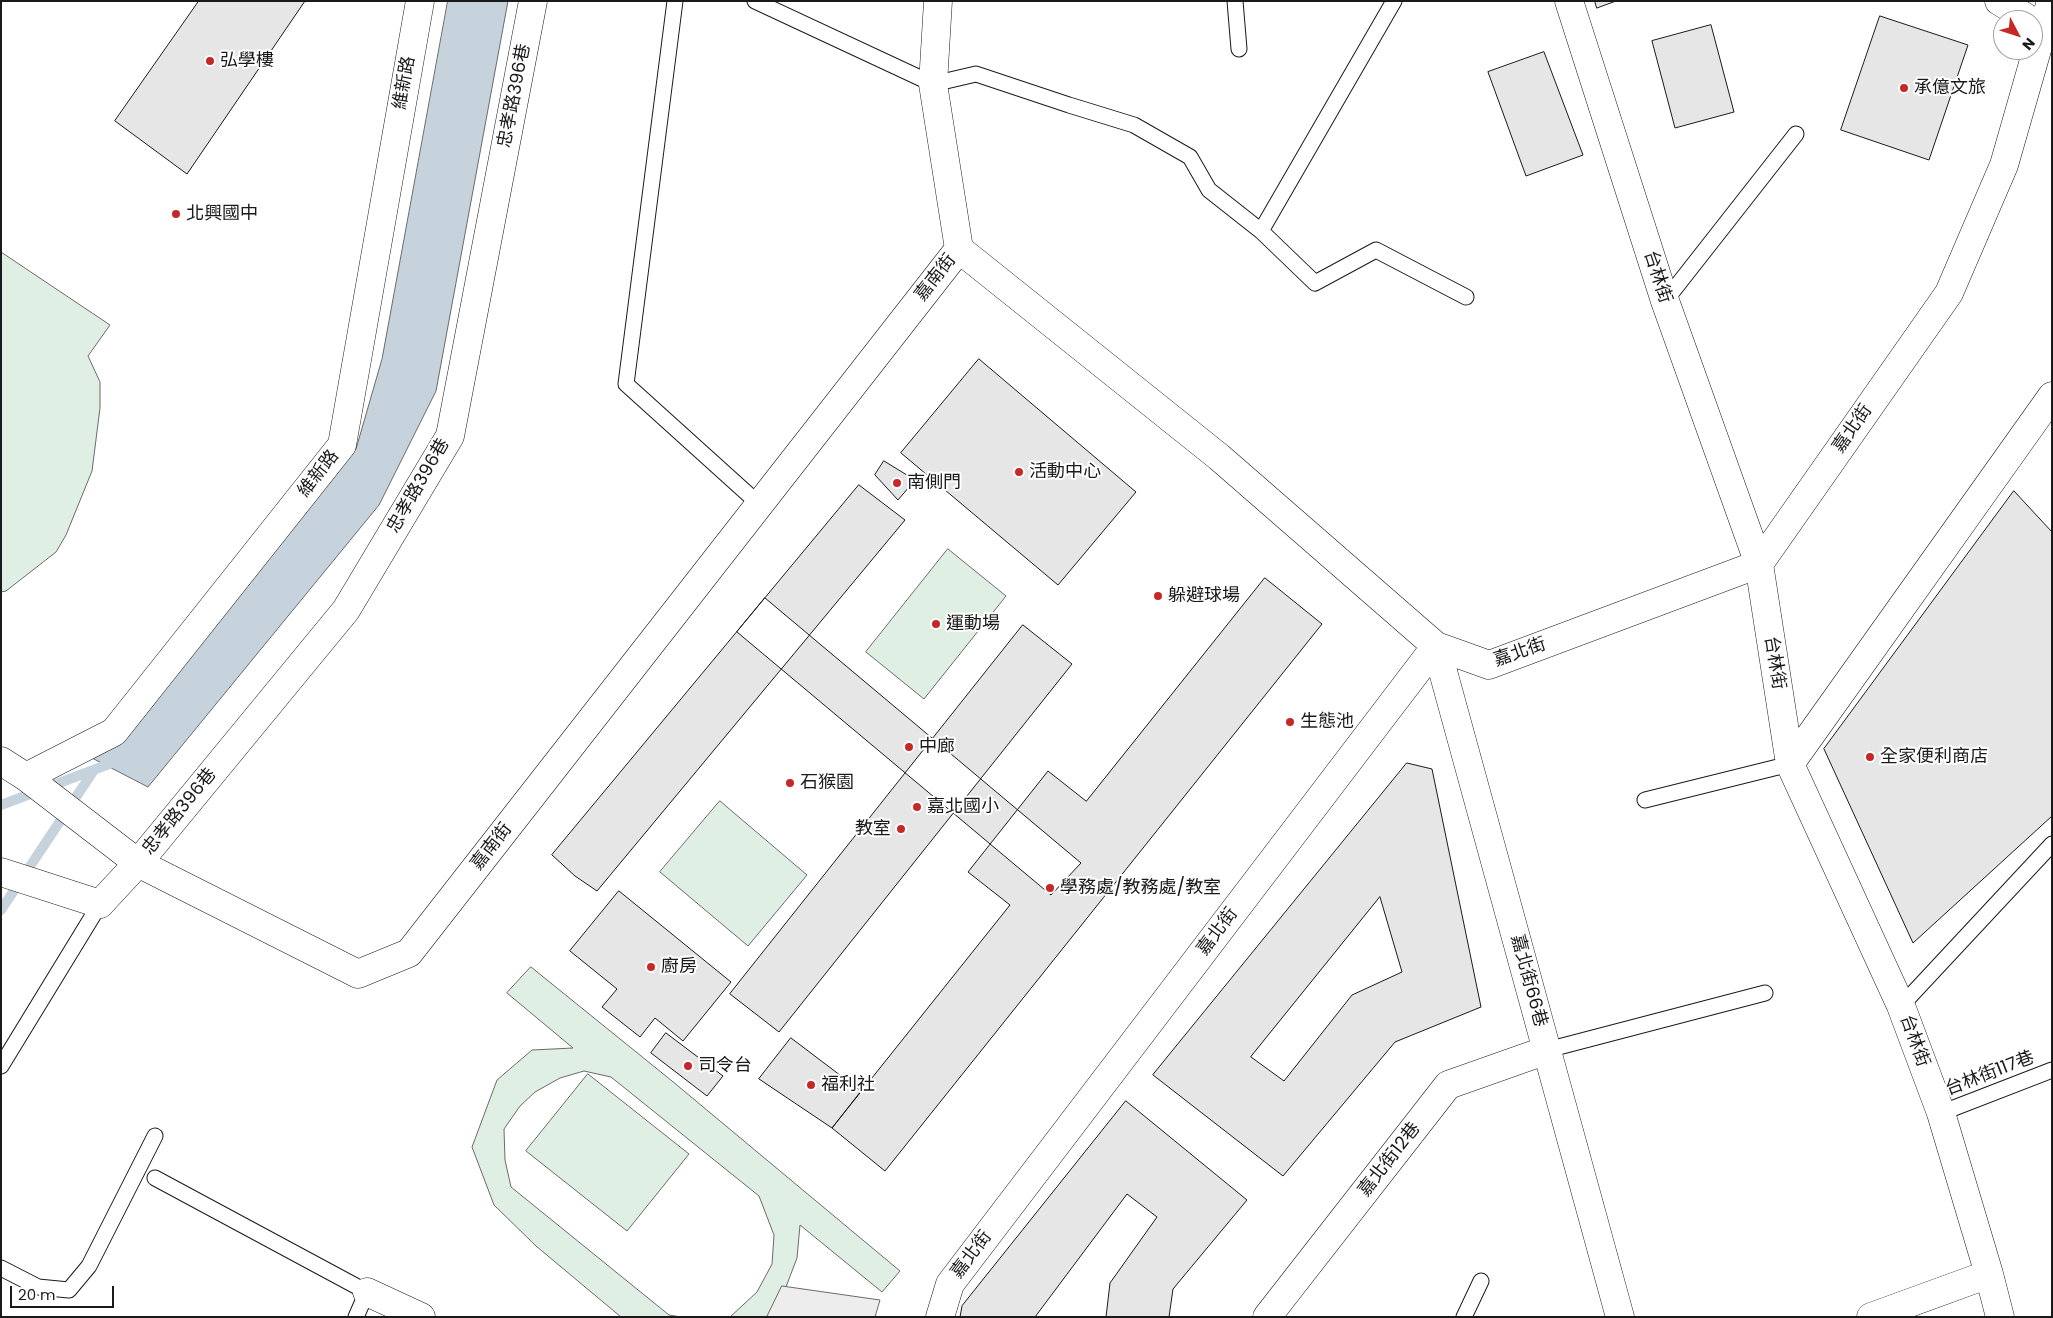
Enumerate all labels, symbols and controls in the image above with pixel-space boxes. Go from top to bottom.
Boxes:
north arrow [1993,10,2043,60]
text: N [2018,34,2040,54]
street label: 忠孝路396巷 [494,42,536,150]
place label: 弘學樓 [220,50,274,72]
marker: 弘學樓 [204,55,216,67]
street label: 維新路 [390,55,420,111]
place label: 承億文旅 [1914,77,1986,99]
marker: 承億文旅 [1898,82,1910,94]
place label: 北興國中 [186,203,258,225]
marker: 北興國中 [170,208,182,220]
street label: 台林街 [1638,248,1676,306]
street label: 嘉南街 [911,250,961,306]
street label: 嘉北街 [1829,401,1877,457]
street label: 忠孝路396巷 [383,435,455,537]
street label: 維新路 [294,446,344,502]
place label: 活動中心 [1029,461,1101,483]
marker: 活動中心 [1013,466,1025,478]
place label: 南側門 [907,472,961,494]
marker: 南側門 [891,477,903,489]
place label: 躲避球場 [1168,585,1240,607]
marker: 躲避球場 [1152,590,1164,602]
place label: 運動場 [946,613,1000,635]
marker: 運動場 [930,618,942,630]
street label: 嘉北街 [1491,634,1549,672]
street label: 台林街 [1759,635,1789,691]
place label: 生態池 [1300,711,1354,733]
marker: 生態池 [1284,716,1296,728]
place label: 中廊 [919,736,955,758]
marker: 中廊 [903,741,915,753]
place label: 全家便利商店 [1880,746,1988,768]
marker: 全家便利商店 [1864,751,1876,763]
street label: 忠孝路396巷 [138,764,222,860]
place label: 石猴園 [800,772,854,794]
marker: 石猴園 [784,777,796,789]
place label: 嘉北國小 [927,796,999,818]
marker: 嘉北國小 [911,801,923,813]
place label: 教室 [855,818,891,840]
street label: 嘉南街 [467,819,517,875]
marker: 教室 [895,823,907,835]
place label: 學務處/教務處/教室 [1060,877,1221,899]
marker: 學務處/教務處/教室 [1044,882,1056,894]
street label: 嘉北街 [1193,904,1243,960]
street label: 嘉北街66巷 [1505,932,1551,1030]
place label: 廚房 [661,956,697,978]
marker: 廚房 [645,961,657,973]
street label: 台林街 [1895,1012,1933,1070]
street label: 台林街117巷 [1943,1047,2037,1101]
place label: 司令台 [698,1055,752,1077]
marker: 司令台 [682,1060,694,1072]
place label: 福利社 [821,1074,875,1096]
marker: 福利社 [805,1079,817,1091]
street label: 嘉北街12巷 [1354,1119,1426,1201]
street label: 嘉北街 [947,1227,997,1283]
scale bar [12,1276,116,1308]
text: 20 m [18,1284,56,1305]

